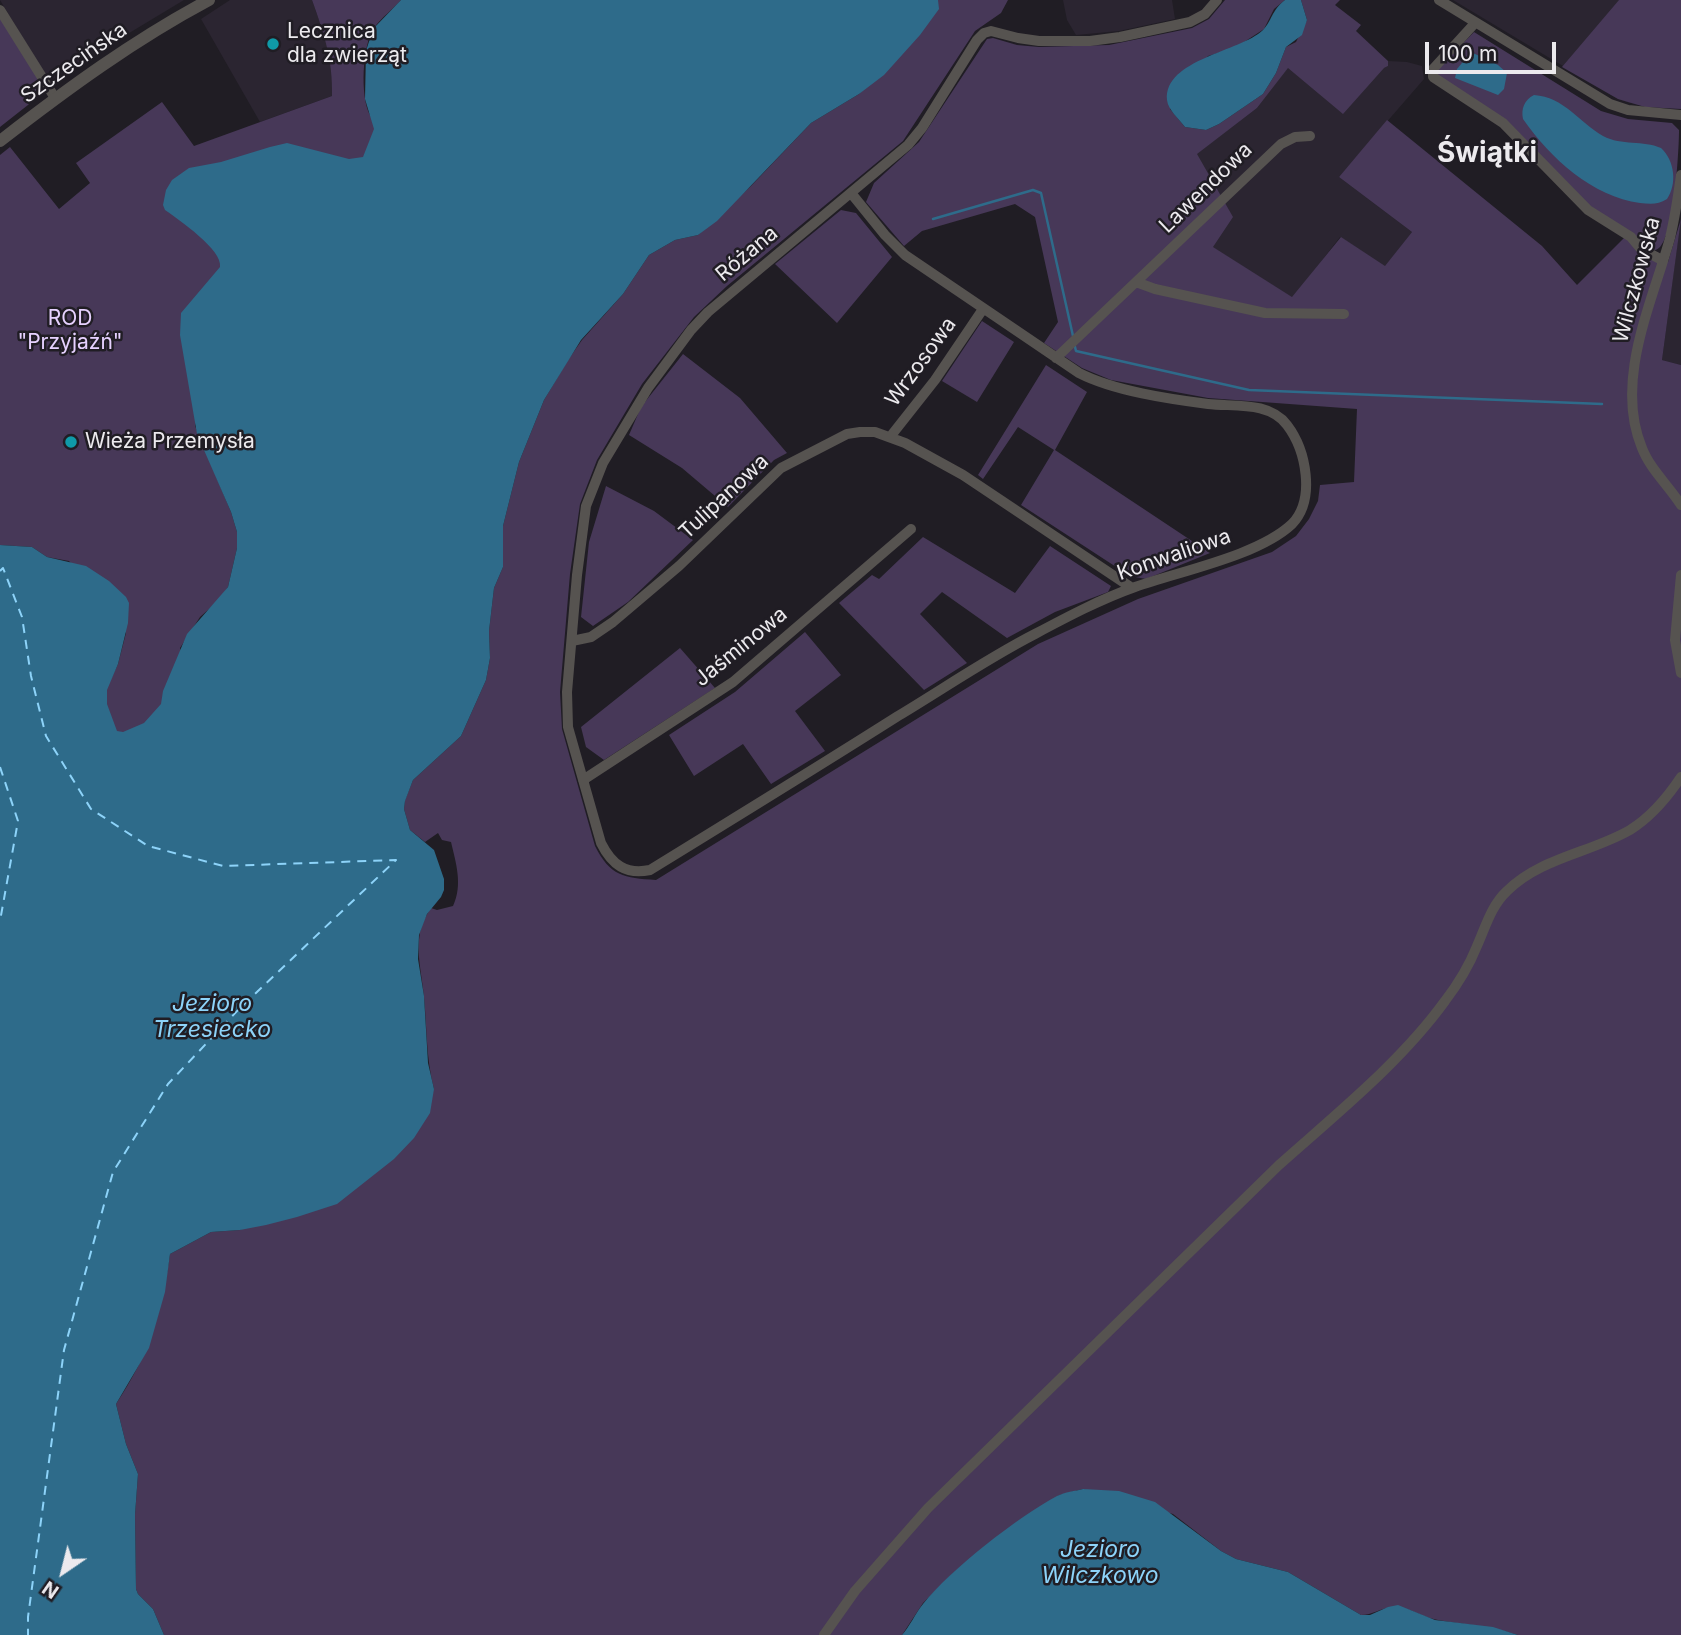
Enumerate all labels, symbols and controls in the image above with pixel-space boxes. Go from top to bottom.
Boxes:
street label: Szczecińska [16,17,132,109]
place label: Lecznica dla zwierząt [287,19,407,69]
scale bar [1429,28,1560,72]
marker: Lecznica dla zwierząt [265,36,281,52]
text: 100 m [1438,41,1497,66]
district label: Świątki [1437,137,1537,171]
street label: Lawendowa [1154,138,1258,238]
street label: Wilczkowska [1608,214,1666,346]
street label: Różana [711,221,783,287]
park label: ROD "Przyjaźń" [17,306,123,356]
street label: Wrzosowa [880,313,962,411]
place label: Wieża Przemysła [85,429,255,455]
marker: Wieża Przemysła [63,434,79,450]
street label: Tulipanowa [674,449,774,545]
street label: Konwaliowa [1114,524,1234,586]
street label: Jaśminowa [690,602,792,692]
water label: Jezioro Trzesiecko [153,990,271,1044]
water label: Jezioro Wilczkowo [1041,1536,1159,1590]
north arrow [28,1537,98,1607]
text: N [38,1576,63,1603]

